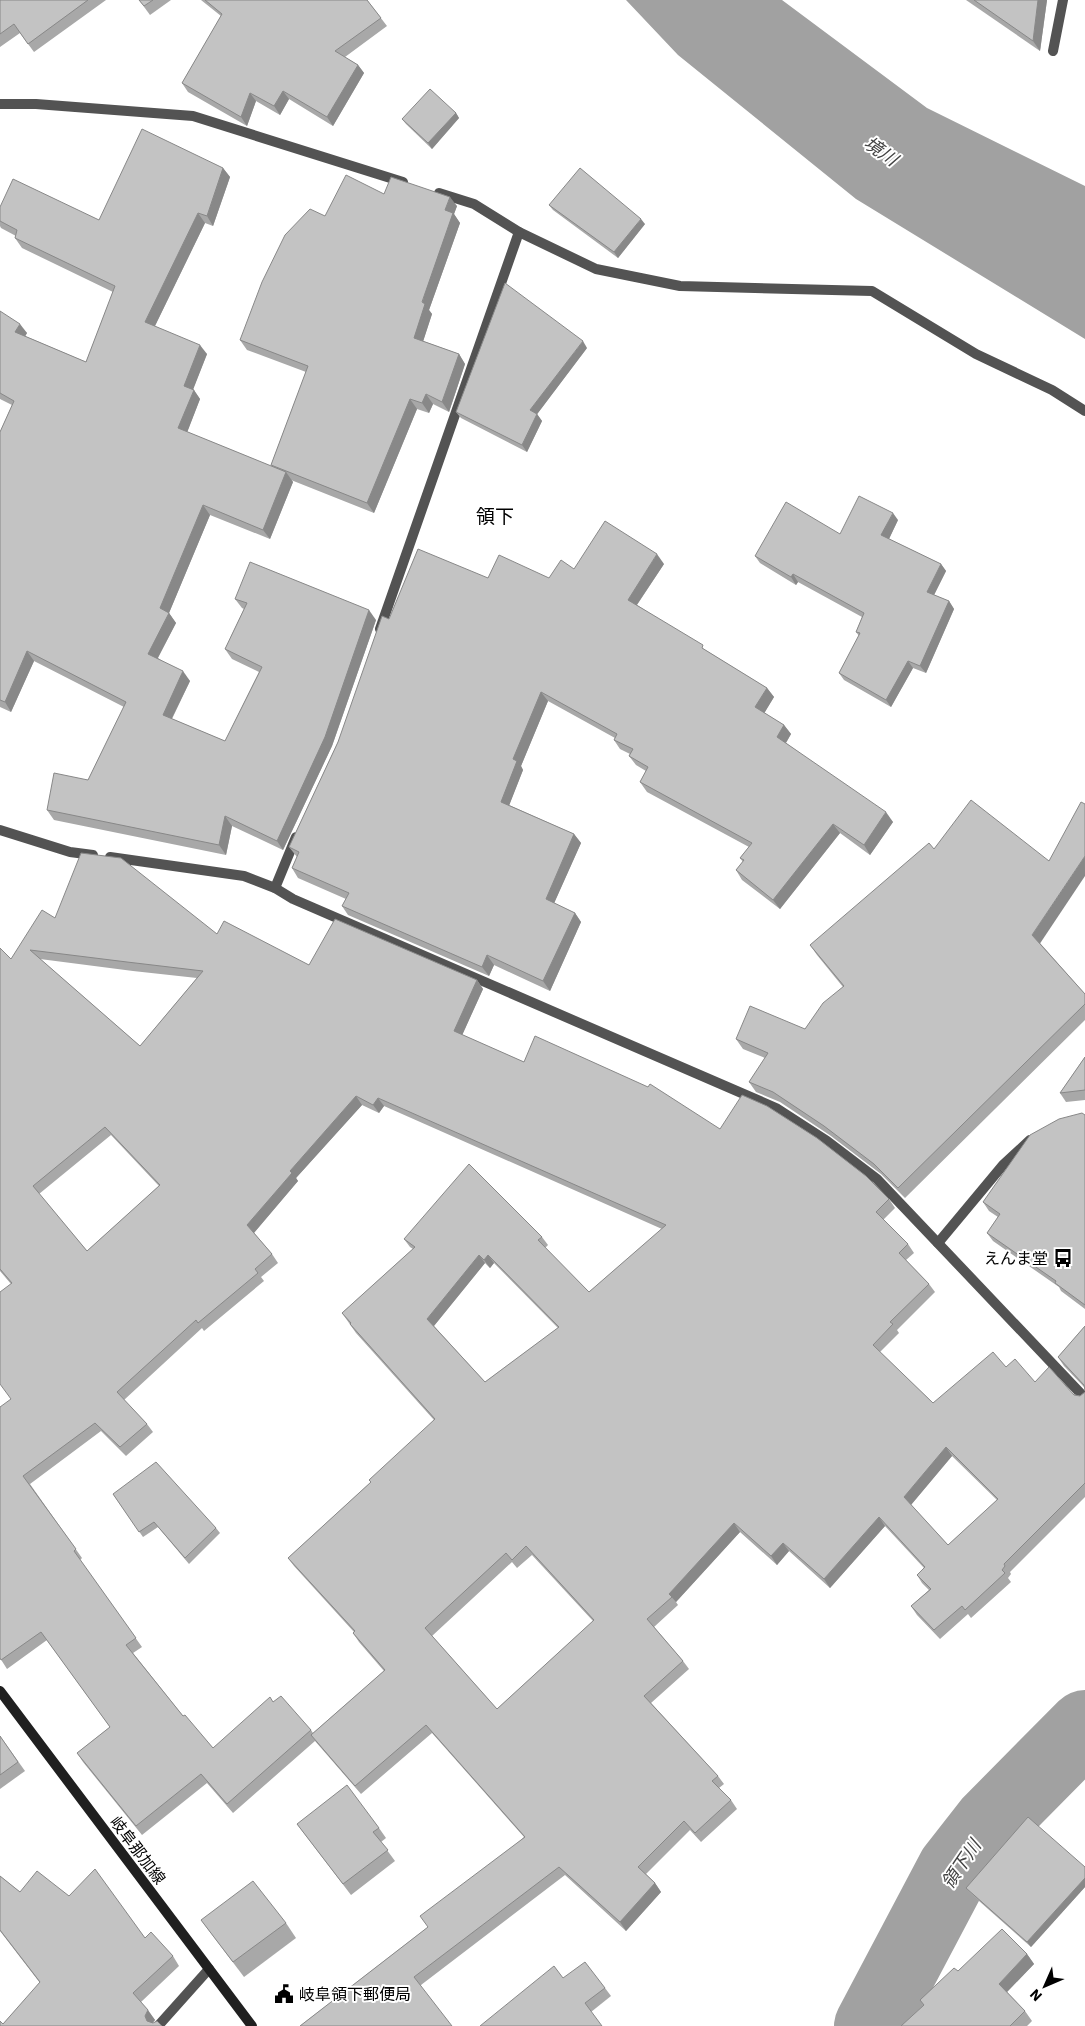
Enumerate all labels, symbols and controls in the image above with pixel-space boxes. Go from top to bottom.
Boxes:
water label: 境川 [860,131,904,172]
district label: 領下 [476,504,514,528]
bus stop icon: えんま堂 [1052,1247,1074,1269]
place label: えんま堂 [984,1248,1048,1268]
street label: 岐阜那加線 [106,1812,170,1888]
water label: 領下川 [936,1834,987,1893]
north arrow [1020,1961,1070,2011]
public building icon: 岐阜領下郵便局 [273,1983,295,2005]
place label: 岐阜領下郵便局 [299,1984,411,2004]
text: N [1026,1985,1046,2005]

